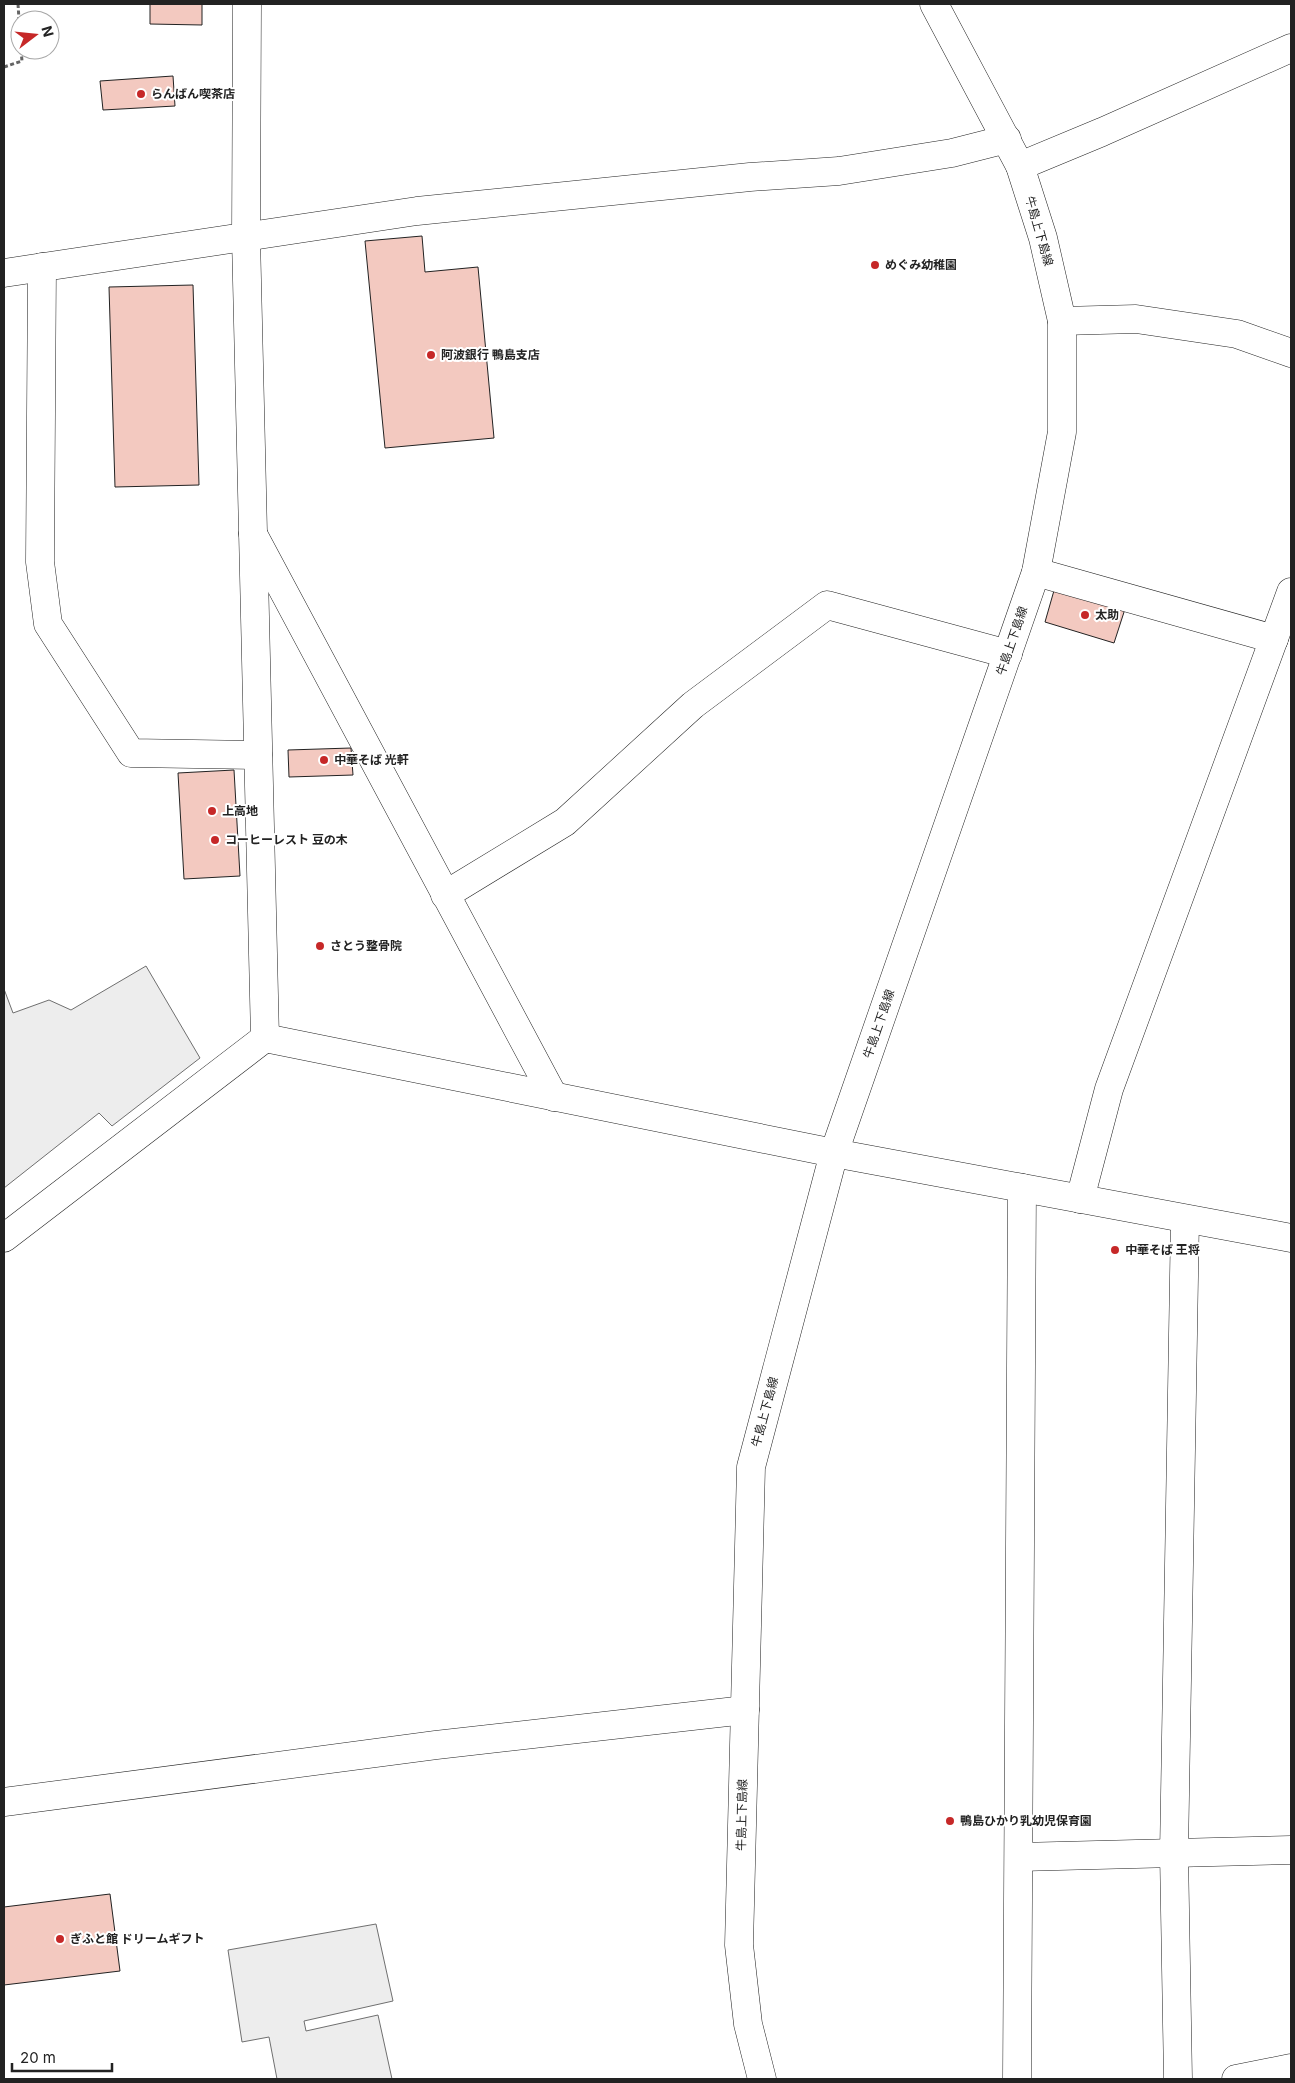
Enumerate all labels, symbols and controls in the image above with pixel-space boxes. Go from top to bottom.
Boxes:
north arrow [10,10,60,60]
text: N [38,24,58,39]
place label: らんばん喫茶店 [151,86,235,101]
marker: らんばん喫茶店 [135,88,147,100]
street label: 牛島上下島線 [1022,194,1057,268]
place label: めぐみ幼稚園 [885,257,957,272]
marker: めぐみ幼稚園 [869,259,881,271]
place label: 阿波銀行 鴨島支店 [441,347,540,362]
marker: 阿波銀行 鴨島支店 [425,349,437,361]
street label: 牛島上下島線 [993,604,1030,677]
place label: 太助 [1095,607,1119,622]
marker: 太助 [1079,609,1091,621]
place label: 中華そば 光軒 [334,752,409,767]
marker: 中華そば 光軒 [318,754,330,766]
place label: 上高地 [222,803,258,818]
marker: 上高地 [206,805,218,817]
place label: コーヒーレスト 豆の木 [225,832,348,847]
marker: コーヒーレスト 豆の木 [209,834,221,846]
place label: さとう整骨院 [330,938,402,953]
marker: さとう整骨院 [314,940,326,952]
street label: 牛島上下島線 [860,987,897,1060]
place label: 中華そば 王将 [1125,1242,1200,1257]
marker: 中華そば 王将 [1109,1244,1121,1256]
street label: 牛島上下島線 [748,1375,781,1449]
street label: 牛島上下島線 [733,1779,750,1851]
place label: 鴨島ひかり乳幼児保育園 [960,1813,1092,1828]
marker: 鴨島ひかり乳幼児保育園 [944,1815,956,1827]
place label: ぎふと館 ドリームギフト [70,1931,204,1946]
marker: ぎふと館 ドリームギフト [54,1933,66,1945]
scale bar [12,2040,112,2072]
text: 20 m [20,2048,56,2067]

